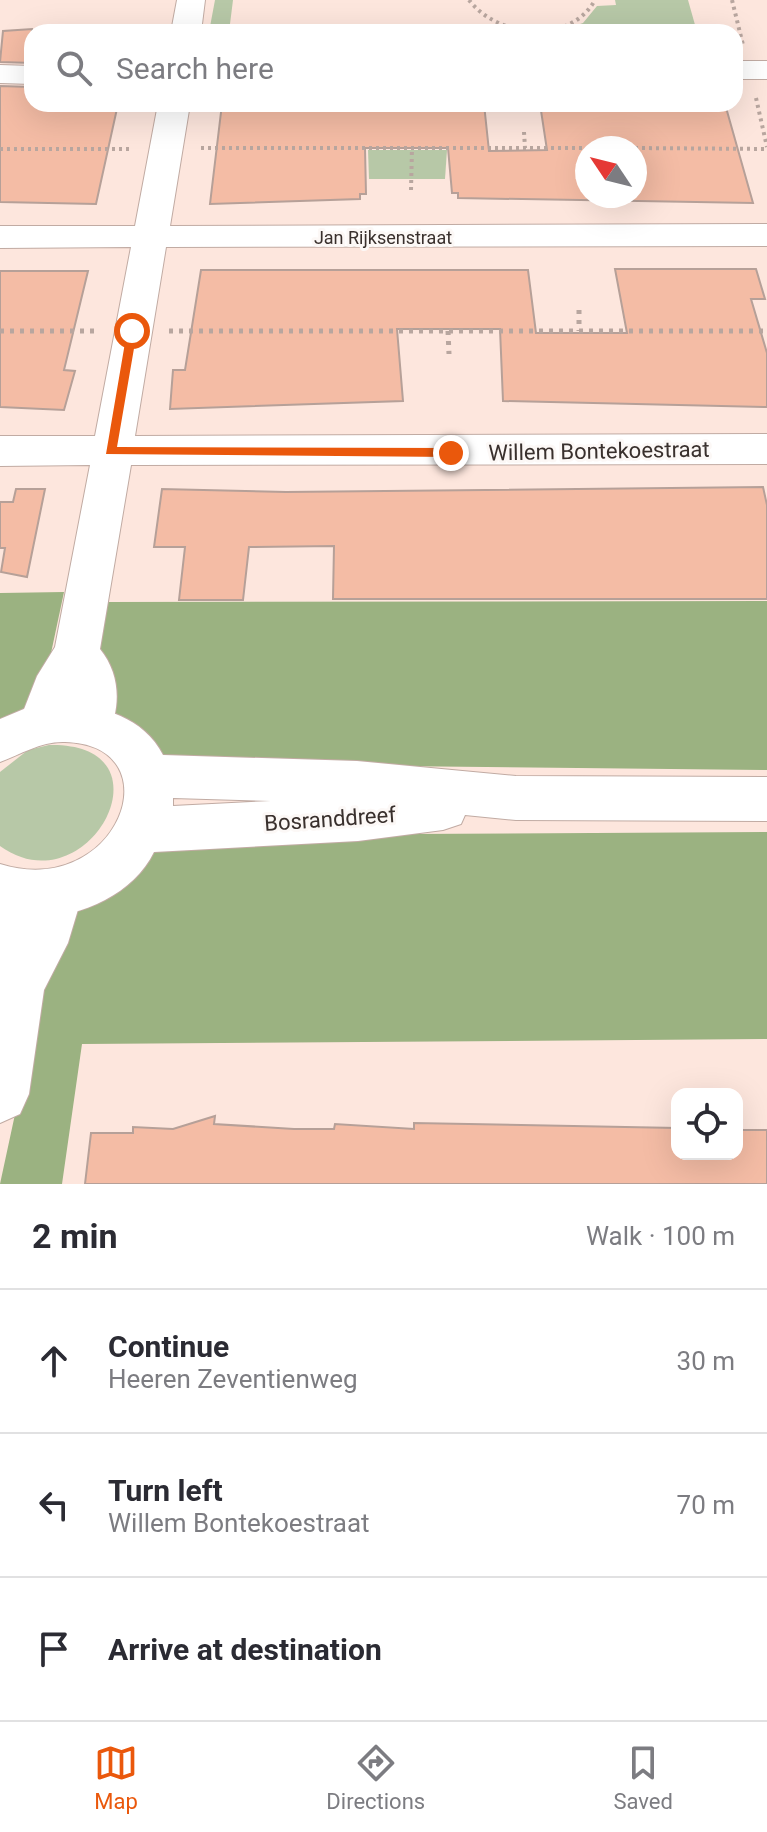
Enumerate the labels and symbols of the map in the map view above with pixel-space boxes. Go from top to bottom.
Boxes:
north arrow [575,136,647,208]
street label: Jan Rijksenstraat [314,227,452,248]
route start [114,313,150,349]
route end [433,435,469,471]
street label: Willem Bontekoestraat [488,437,710,465]
street label: Bosranddreef [263,802,397,836]

